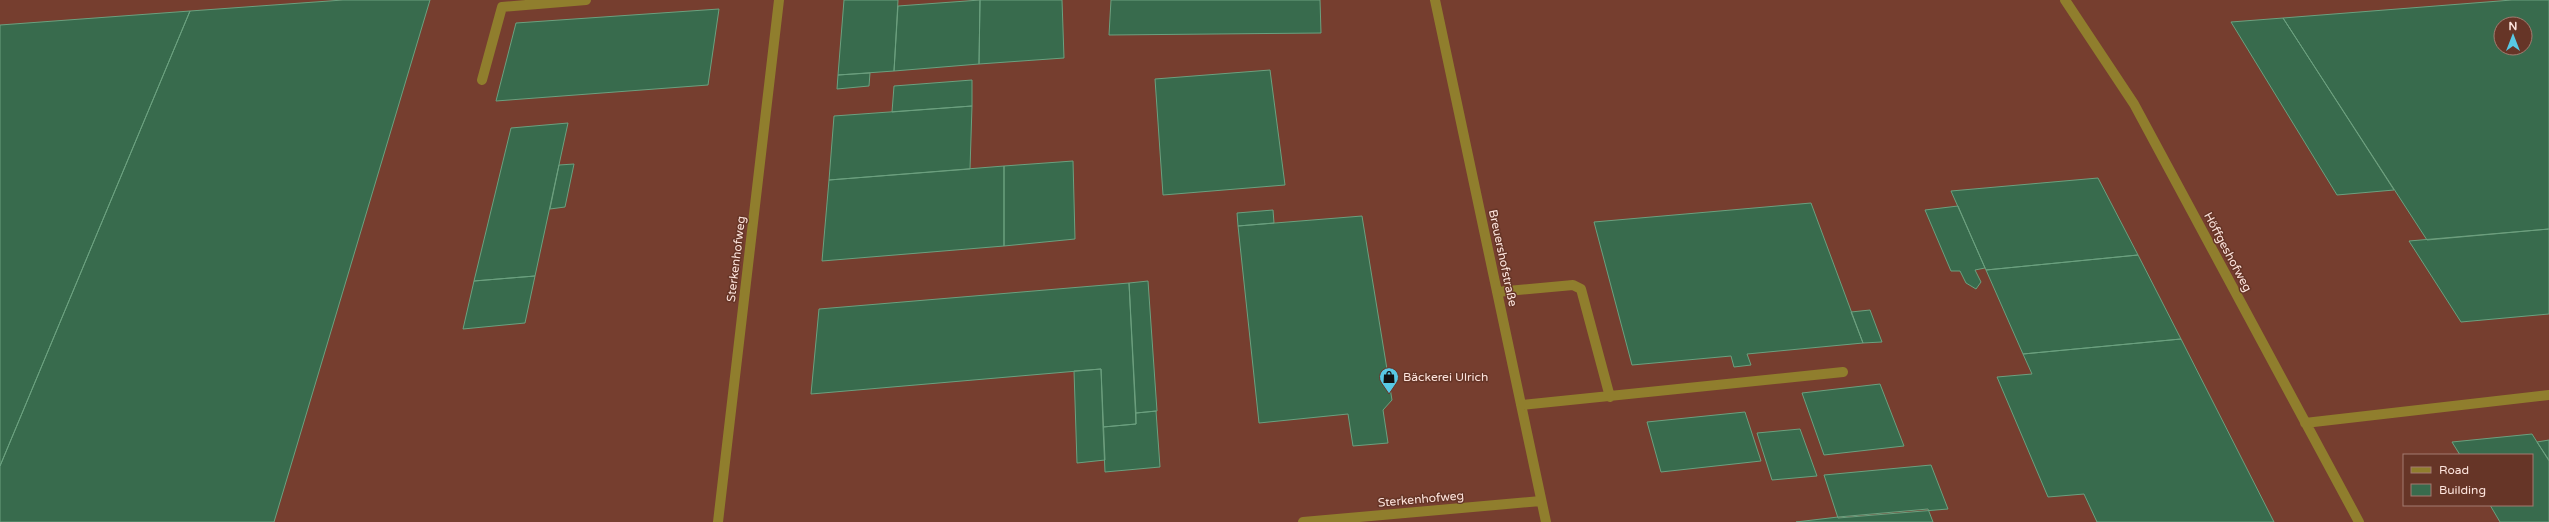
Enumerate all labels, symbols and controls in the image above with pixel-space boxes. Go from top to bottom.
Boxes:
north arrow [2493,16,2533,56]
text: N [2509,20,2517,33]
street label: Breuershofstraße [1486,208,1520,308]
street label: Höffgeshofweg [2201,210,2255,294]
street label: Sterkenhofweg [724,215,748,303]
shop icon: Bäckerei Ulrich [1378,366,1400,394]
place label: Bäckerei Ulrich [1403,370,1488,384]
legend [2403,454,2533,506]
text: Road [2439,463,2469,477]
text: Building [2439,483,2486,497]
street label: Sterkenhofweg [1377,488,1465,510]

